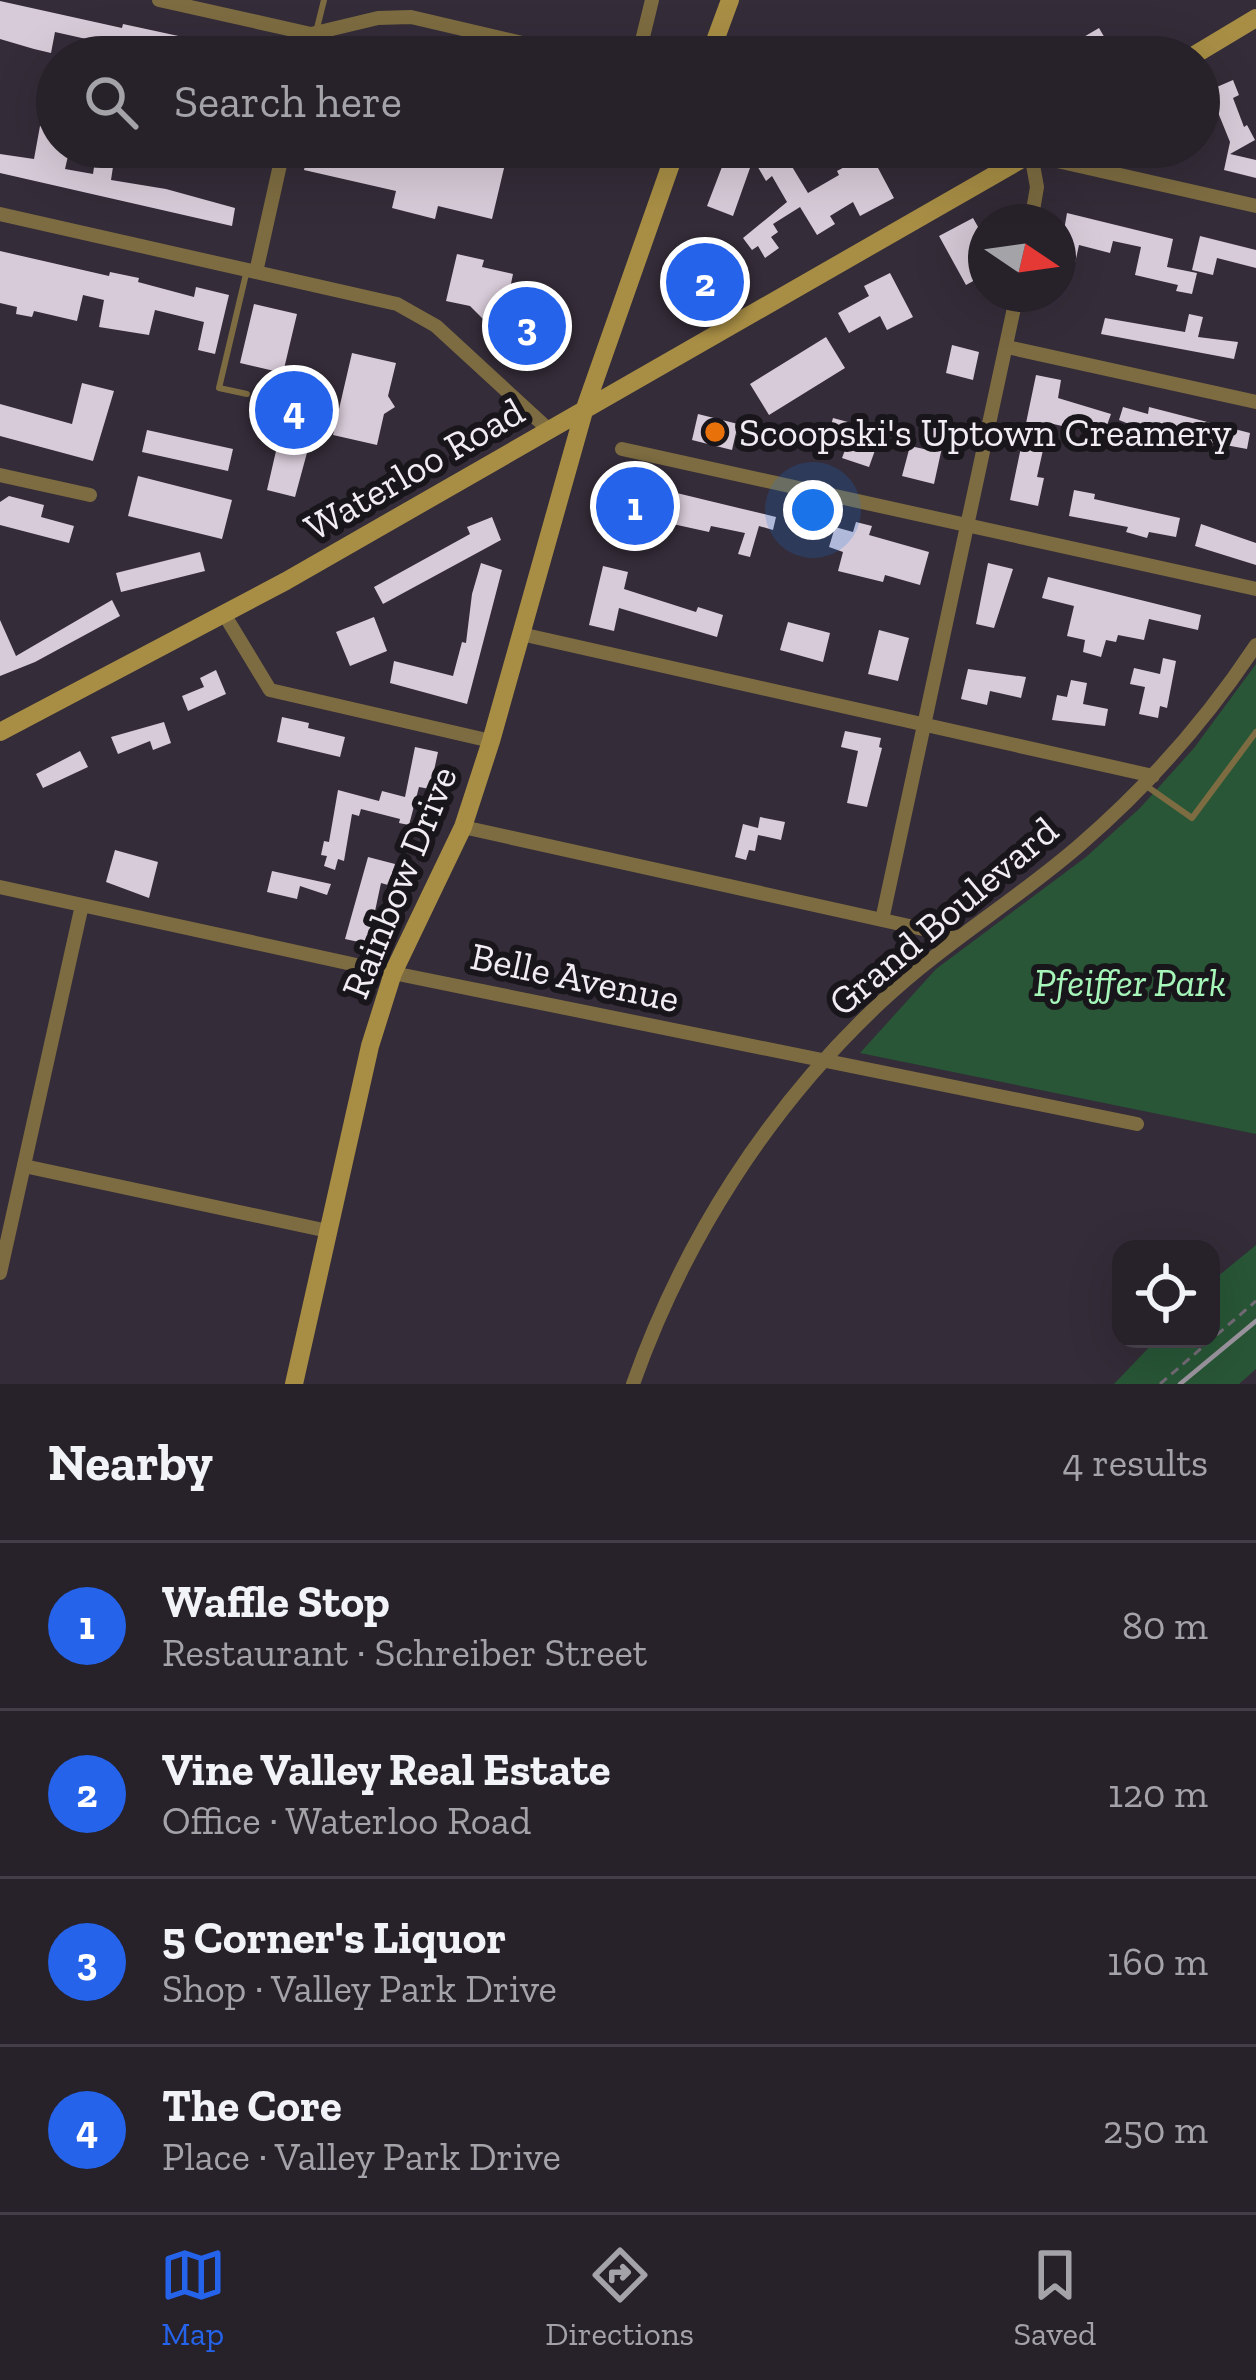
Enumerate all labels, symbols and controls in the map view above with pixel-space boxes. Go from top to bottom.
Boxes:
search box [36,36,1220,168]
icon: search [78,69,144,135]
text: Search here [174,75,402,129]
north arrow [968,204,1076,312]
pin: 2 [666,237,744,327]
pin: 3 [488,281,566,371]
pin: 4 [255,365,333,455]
street label: Waterloo Road [296,387,532,551]
place label: Scoopski's Uptown Creamery [739,409,1232,456]
marker: Scoopski's Uptown Creamery [702,419,728,445]
pin: 1 [596,461,674,551]
your location [783,480,843,540]
street label: Rainbow Drive [331,759,467,1005]
street label: Grand Boulevard [819,806,1067,1026]
street label: Belle Avenue [466,932,684,1022]
park label: Pfeiffer Park [1034,959,1226,1006]
map controls [1112,1240,1220,1348]
button: locate [1112,1240,1220,1348]
text: Nearby [48,1432,213,1493]
text: 4 results [1063,1439,1208,1486]
text: Waffle Stop [162,1575,390,1629]
text: 1 [79,1602,95,1649]
text: 80 m [1122,1602,1208,1649]
text: Restaurant · Schreiber Street [162,1629,647,1676]
text: Vine Valley Real Estate [162,1743,611,1797]
text: 2 [77,1770,97,1817]
text: 120 m [1108,1770,1208,1817]
text: Office · Waterloo Road [162,1797,531,1844]
text: 5 Corner's Liquor [162,1911,506,1965]
text: 3 [77,1938,97,1985]
text: 160 m [1107,1938,1208,1985]
text: Shop · Valley Park Drive [162,1965,557,2012]
text: The Core [162,2079,342,2133]
text: 4 [76,2106,98,2153]
text: 250 m [1103,2106,1208,2153]
text: Place · Valley Park Drive [162,2133,561,2180]
tab: Map [160,2242,226,2353]
tab: Directions [545,2242,694,2353]
tab: Saved [1014,2242,1096,2353]

